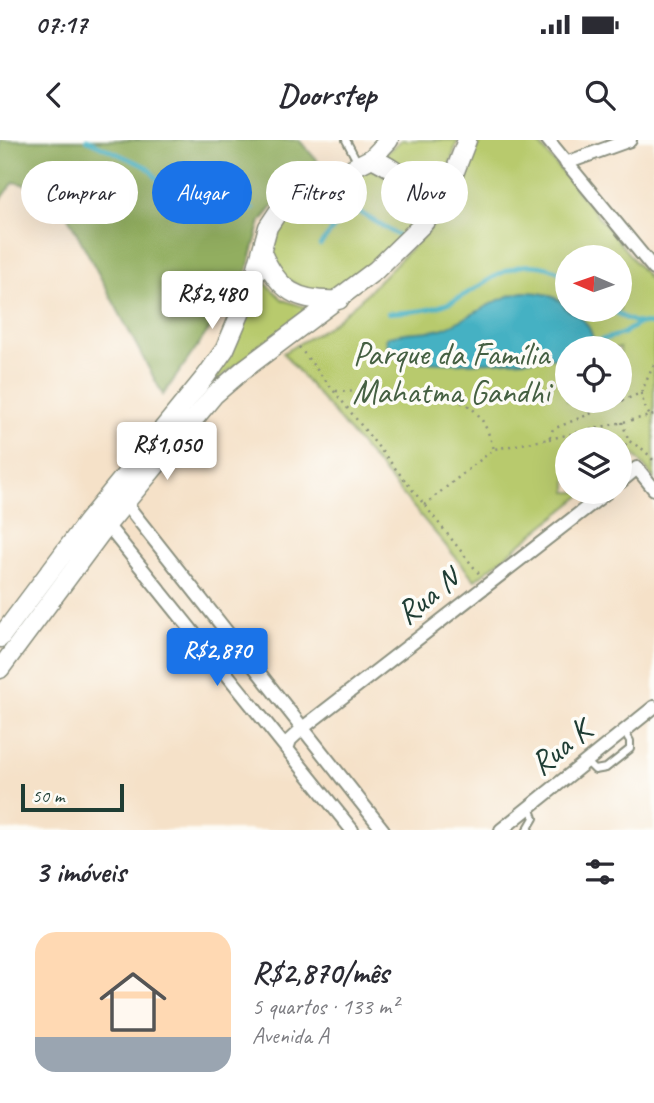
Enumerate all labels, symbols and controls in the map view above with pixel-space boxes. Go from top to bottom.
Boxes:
text: 07:17 [35,8,87,41]
text: Doorstep [278,74,376,115]
icon: back [35,76,73,114]
icon: search [581,76,619,114]
chip: Comprar [21,161,138,224]
chip: Alugar [152,161,252,224]
chip: Filtros [266,161,367,224]
chip: Novo [381,161,468,224]
north arrow [555,245,632,322]
map controls [555,245,632,504]
pin: R$2,480 [147,272,277,331]
text: R$2,480 [178,279,246,308]
park label: Parque da Família Mahatma Gandhi [352,333,553,413]
button: locate [555,336,632,413]
pin: R$1,050 [102,422,232,482]
button: layers [555,427,632,504]
text: R$1,050 [133,430,201,459]
street label: Rua N [387,556,470,634]
pin: R$2,870 [152,629,282,688]
text: R$2,870 [183,636,251,665]
street label: Rua K [521,706,603,784]
scale bar [21,781,124,813]
text: 50 m [32,784,64,808]
text: 3 imóveis [35,853,126,891]
icon: filters [581,853,619,891]
text: R$2,870/mês [252,954,389,992]
icon: home [91,960,175,1044]
text: 5 quartos · 133 m² [252,992,398,1021]
text: Avenida A [252,1021,329,1050]

